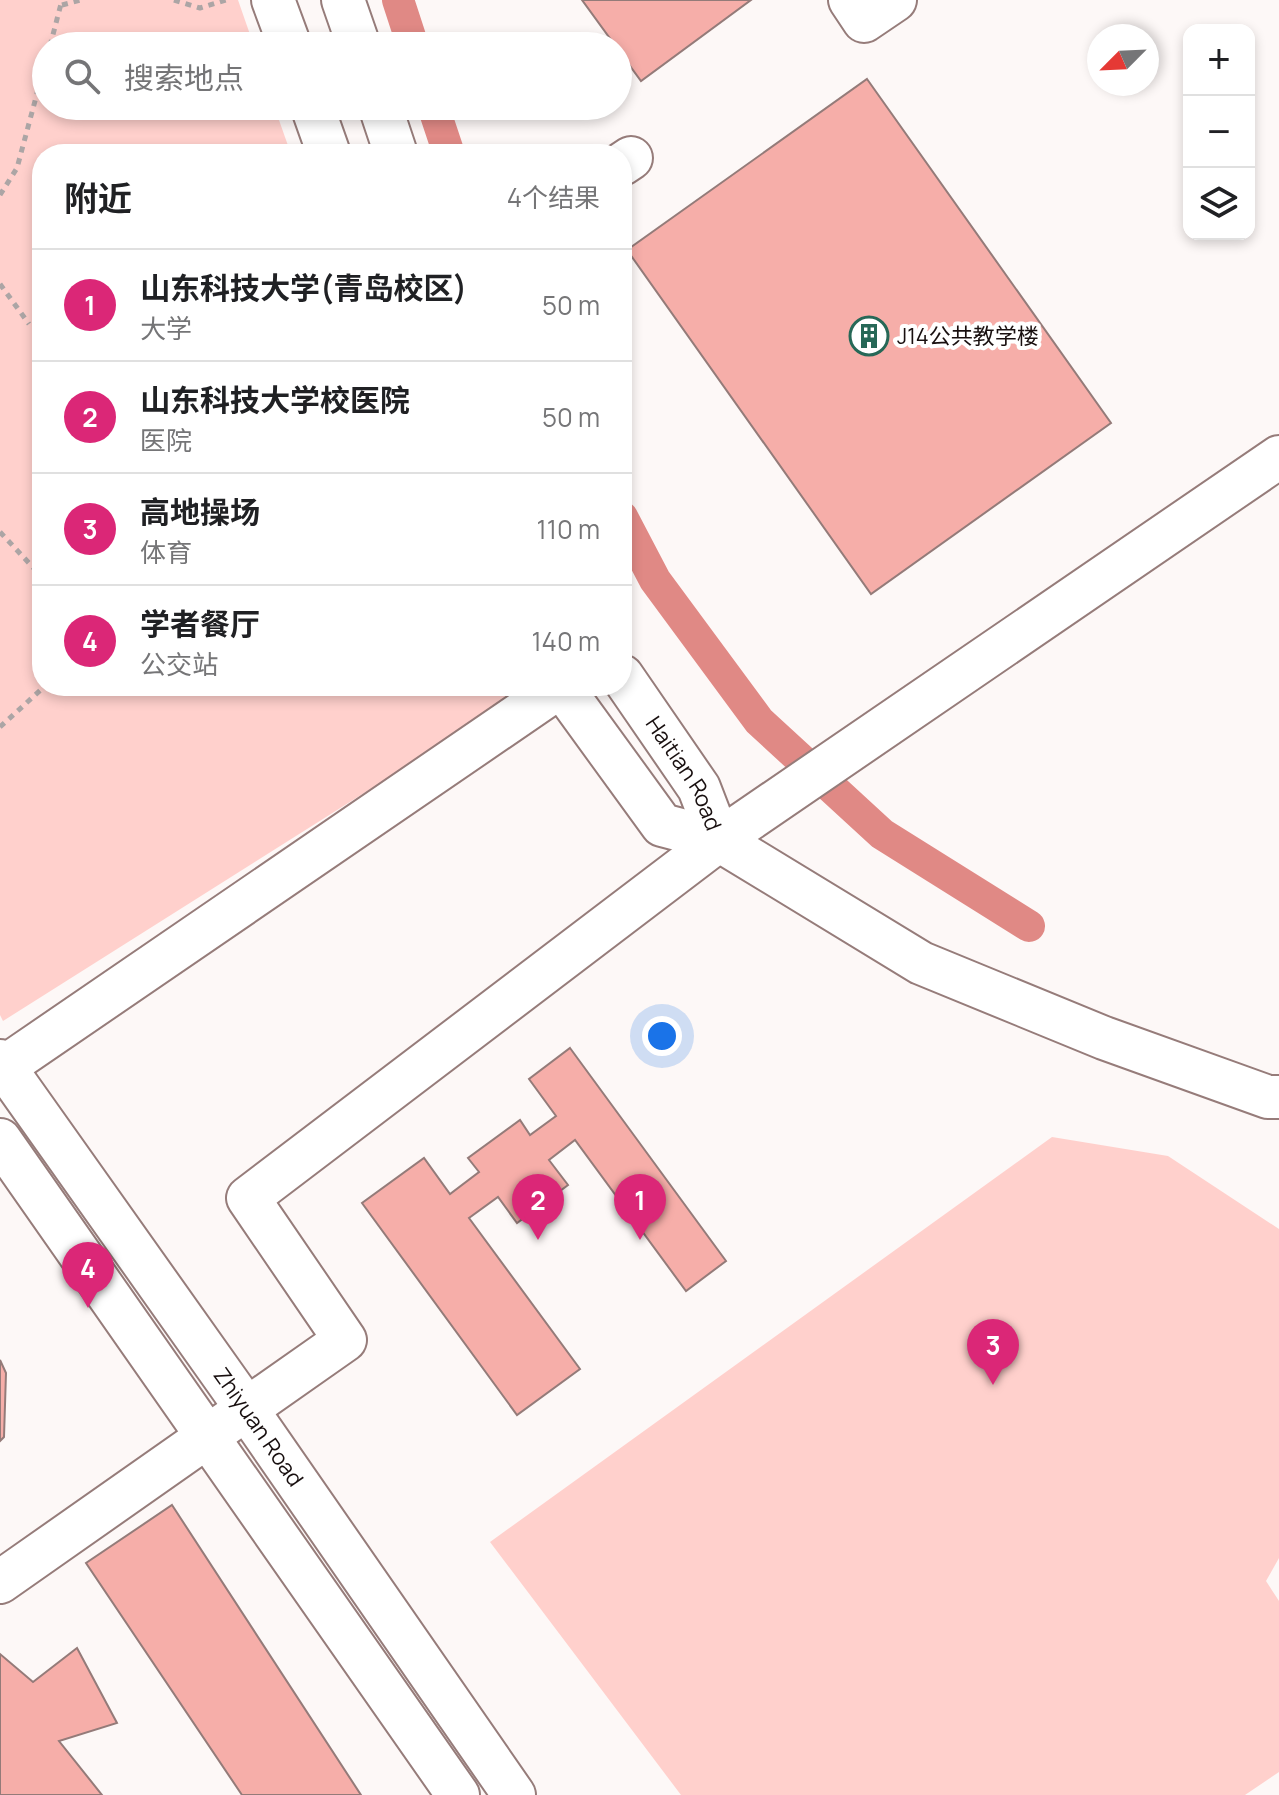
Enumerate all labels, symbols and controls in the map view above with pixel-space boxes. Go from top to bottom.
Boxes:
north arrow [1087,24,1159,96]
map controls [1183,24,1255,240]
button: + [1183,24,1255,96]
search box [32,32,632,120]
icon: search [60,54,104,98]
text: 搜索地点 [124,57,244,98]
button: − [1183,96,1255,168]
button: layers [1183,168,1255,240]
text: 附近 [64,175,132,221]
text: 4个结果 [507,179,600,215]
text: 山东科技大学(青岛校区) [140,267,467,308]
text: 1 [84,287,96,323]
text: 50 m [542,287,600,323]
text: 大学 [140,310,192,346]
building icon: J14公共教学楼 [848,315,890,357]
place label: J14公共教学楼 [897,321,1039,351]
text: 山东科技大学校医院 [140,379,410,420]
text: 2 [82,399,98,435]
text: 50 m [542,399,600,435]
text: 医院 [140,422,192,458]
text: 高地操场 [140,491,260,532]
text: 3 [82,511,98,547]
text: 110 m [537,511,600,547]
text: 体育 [140,534,192,570]
text: 学者餐厅 [140,603,260,644]
text: 4 [82,623,98,659]
text: 140 m [531,623,600,659]
text: 公交站 [140,646,218,682]
street label: Haitian Road [639,710,729,835]
your location [642,1016,682,1056]
pin: 2 [512,1174,564,1240]
pin: 1 [614,1174,666,1240]
pin: 4 [62,1242,114,1308]
pin: 3 [967,1319,1019,1385]
street label: Zhiyuan Road [207,1361,310,1492]

